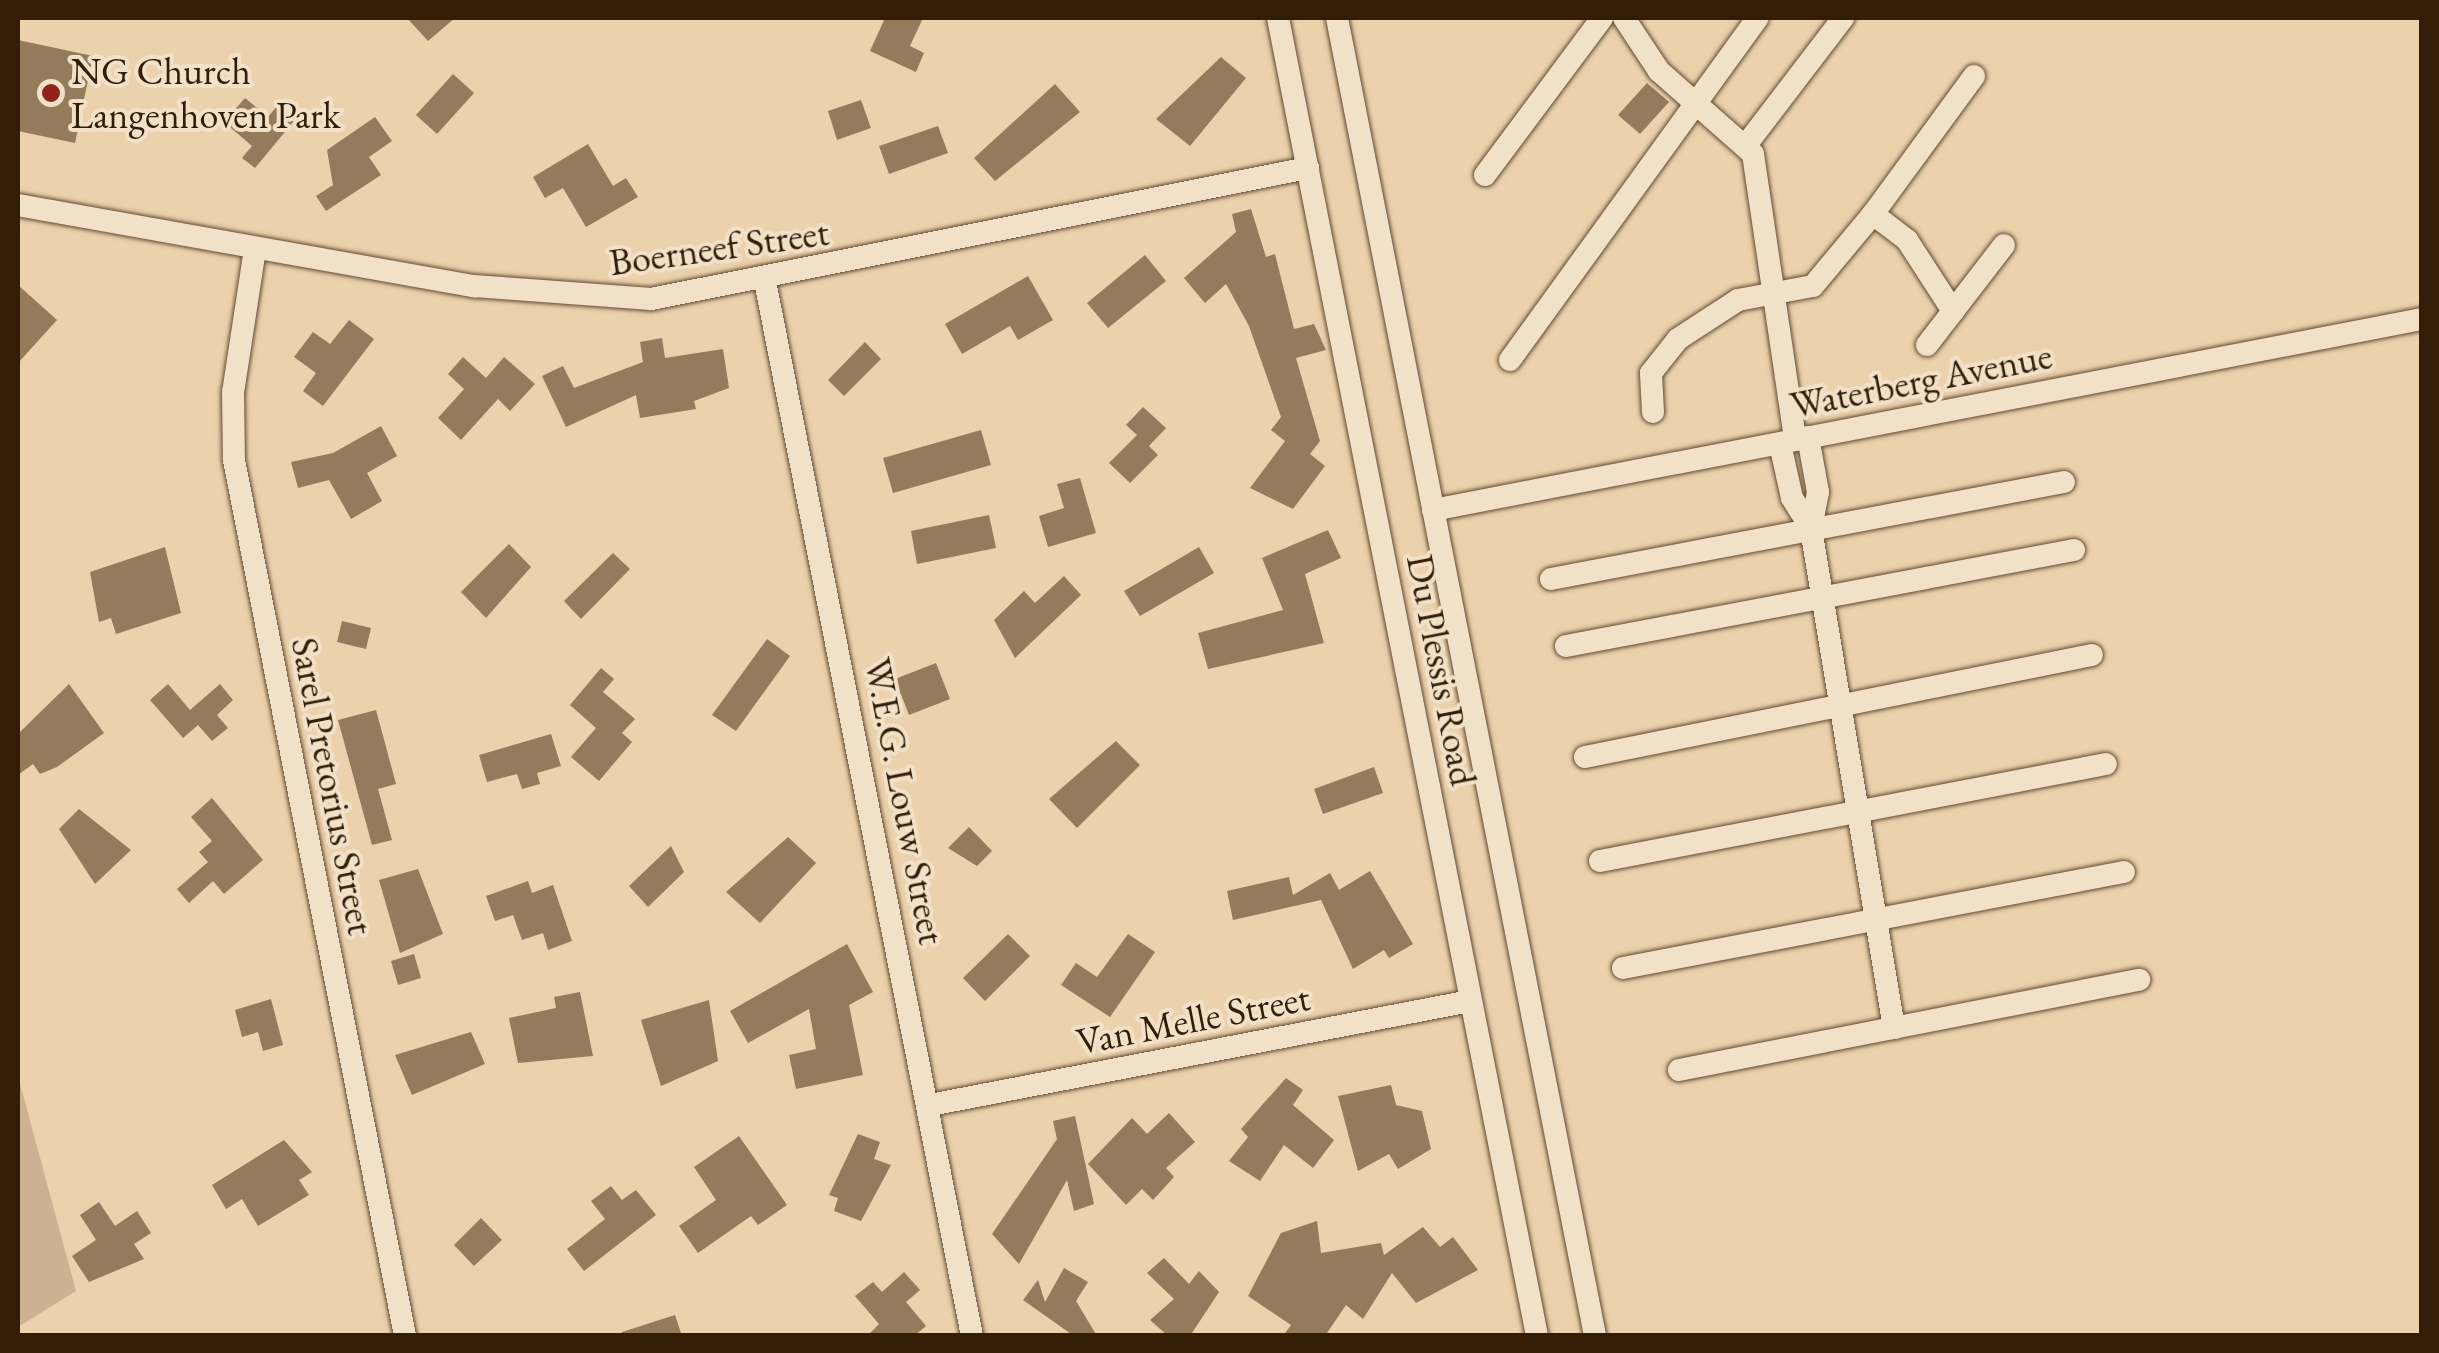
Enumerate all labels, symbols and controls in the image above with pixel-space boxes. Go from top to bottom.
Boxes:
place label: NG Church Langenhoven Park [71,48,341,137]
marker: NG Church Langenhoven Park [40,82,62,104]
street label: Boerneef Street [606,209,832,285]
street label: Waterberg Avenue [1786,332,2056,428]
street label: Du Plessis Road [1397,551,1487,789]
street label: Sarel Pretorius Street [282,634,384,938]
street label: W.E.G. Louw Street [855,654,955,948]
street label: Van Melle Street [1072,974,1314,1064]

